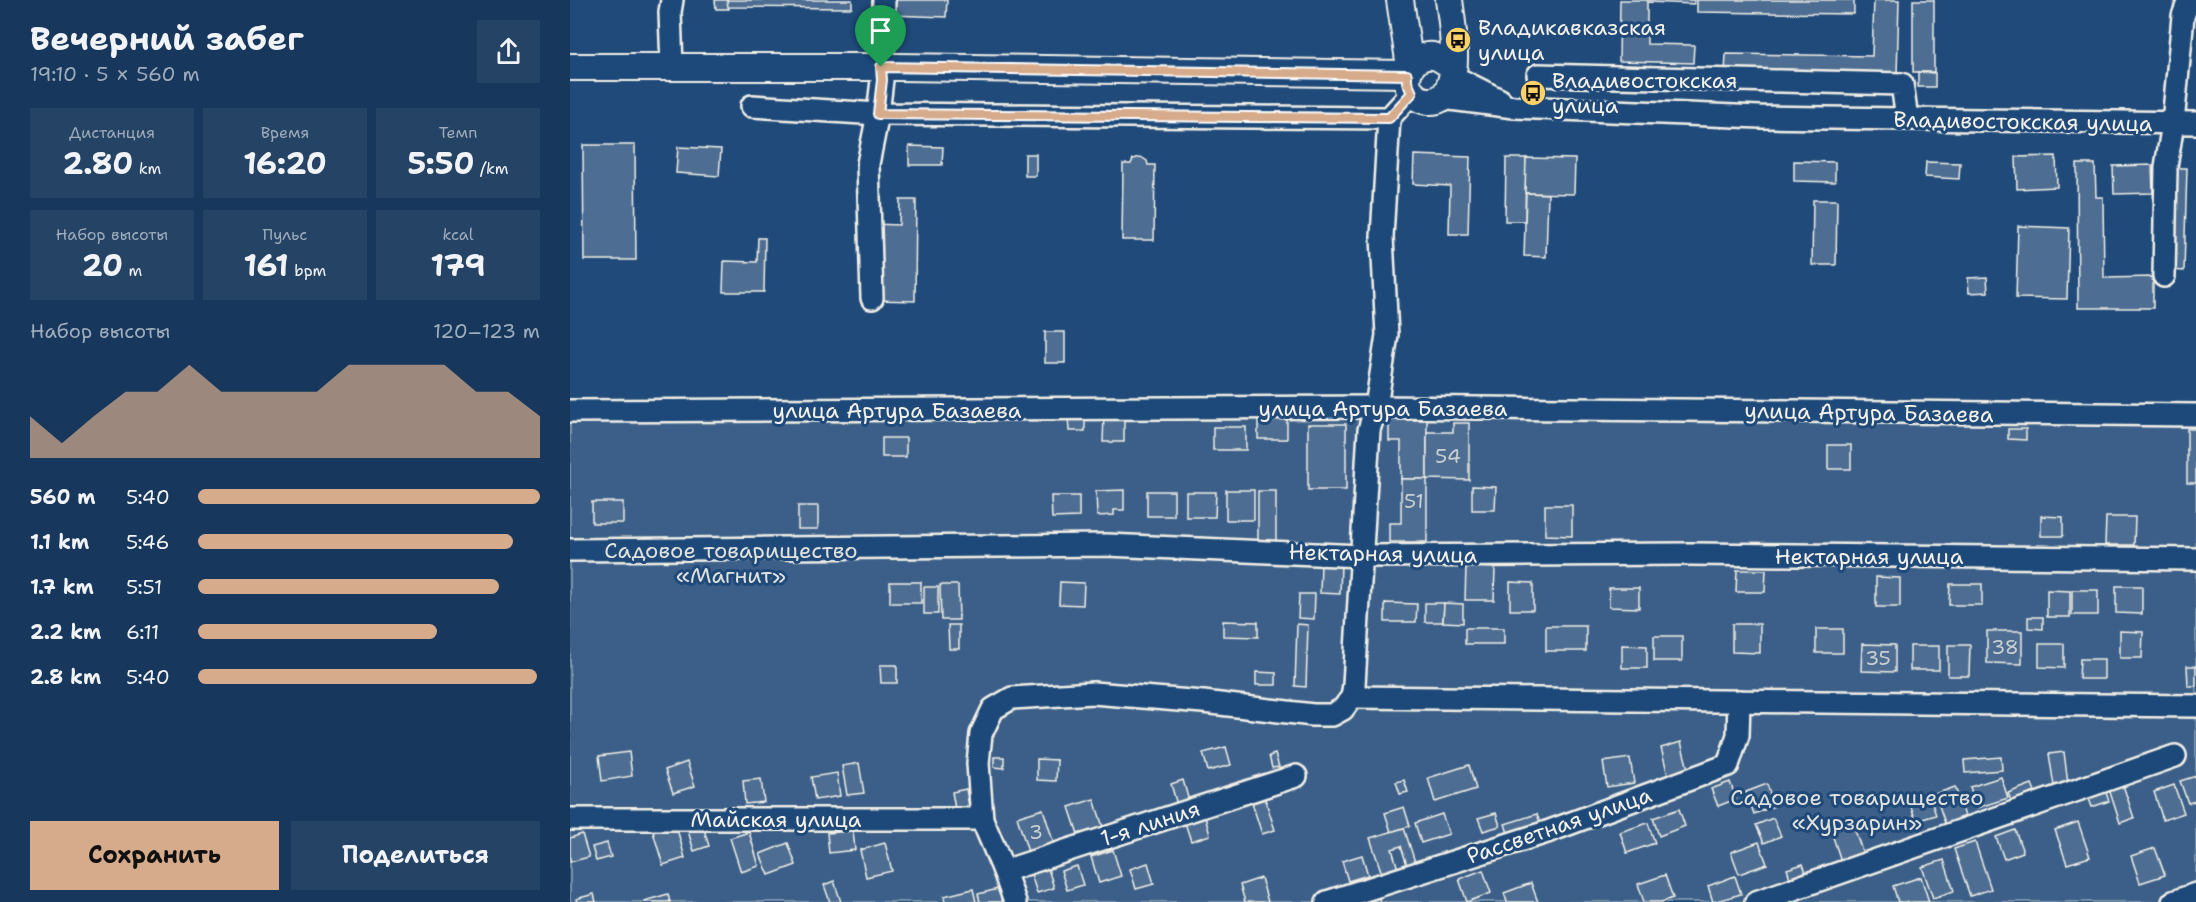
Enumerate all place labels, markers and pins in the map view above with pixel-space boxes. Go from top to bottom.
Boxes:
pin [855,5,906,67]
place label: Владикавказская улица [1478,13,1666,67]
bus stop icon: Владикавказская улица [1443,25,1473,55]
place label: Владивостокская улица [1552,66,1738,120]
bus stop icon: Владивостокская улица [1518,78,1548,108]

